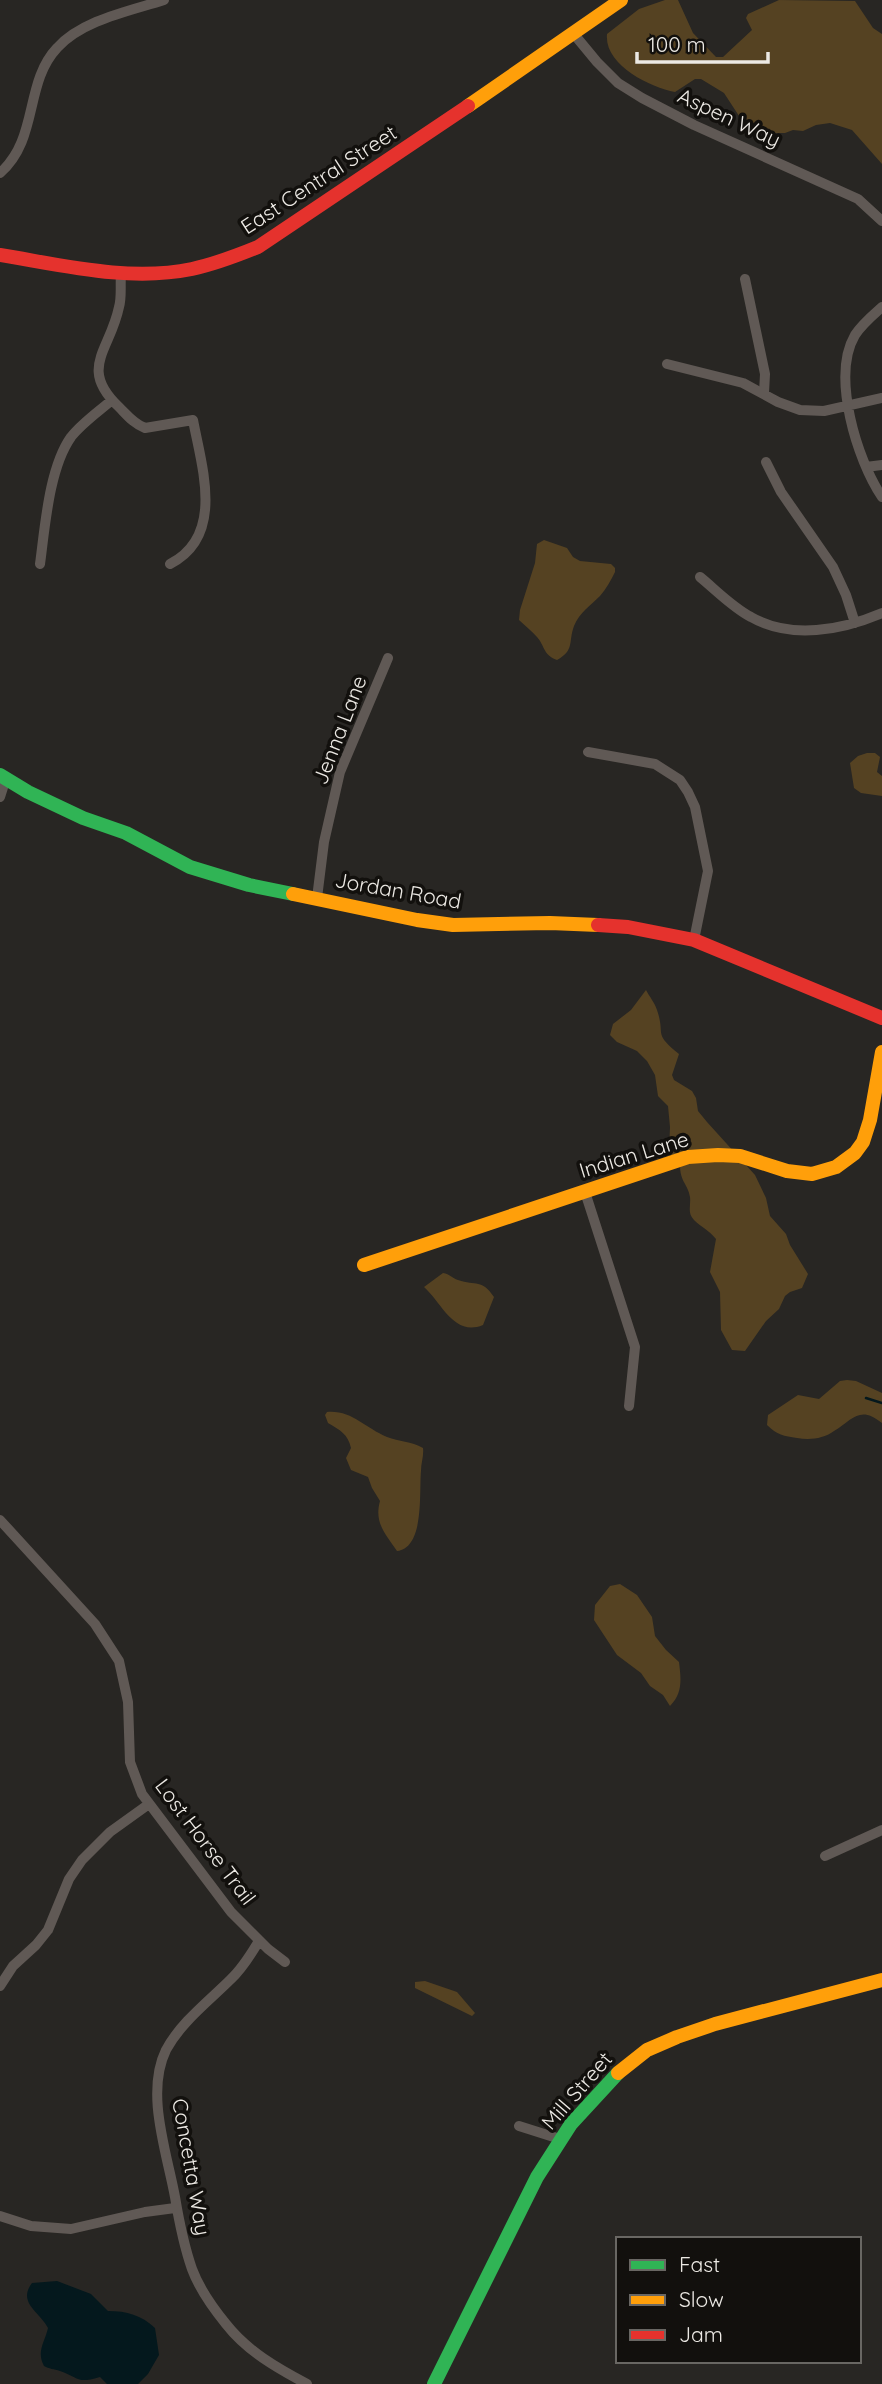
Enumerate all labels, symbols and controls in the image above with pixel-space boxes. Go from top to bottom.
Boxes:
scale bar [637,21,768,65]
text: 100 m [648,31,706,57]
street label: Aspen Way [674,82,785,152]
street label: East Central Street [236,119,401,239]
street label: Jenna Lane [306,672,372,788]
street label: Jordan Road [333,866,463,914]
street label: Indian Lane [576,1125,692,1183]
street label: Lost Horse Trail [150,1773,262,1910]
street label: Mill Street [535,2046,617,2135]
street label: Concetta Way [167,2096,217,2237]
legend [616,2237,861,2363]
text: Fast [679,2251,720,2277]
text: Slow [679,2286,724,2312]
text: Jam [679,2321,723,2347]

